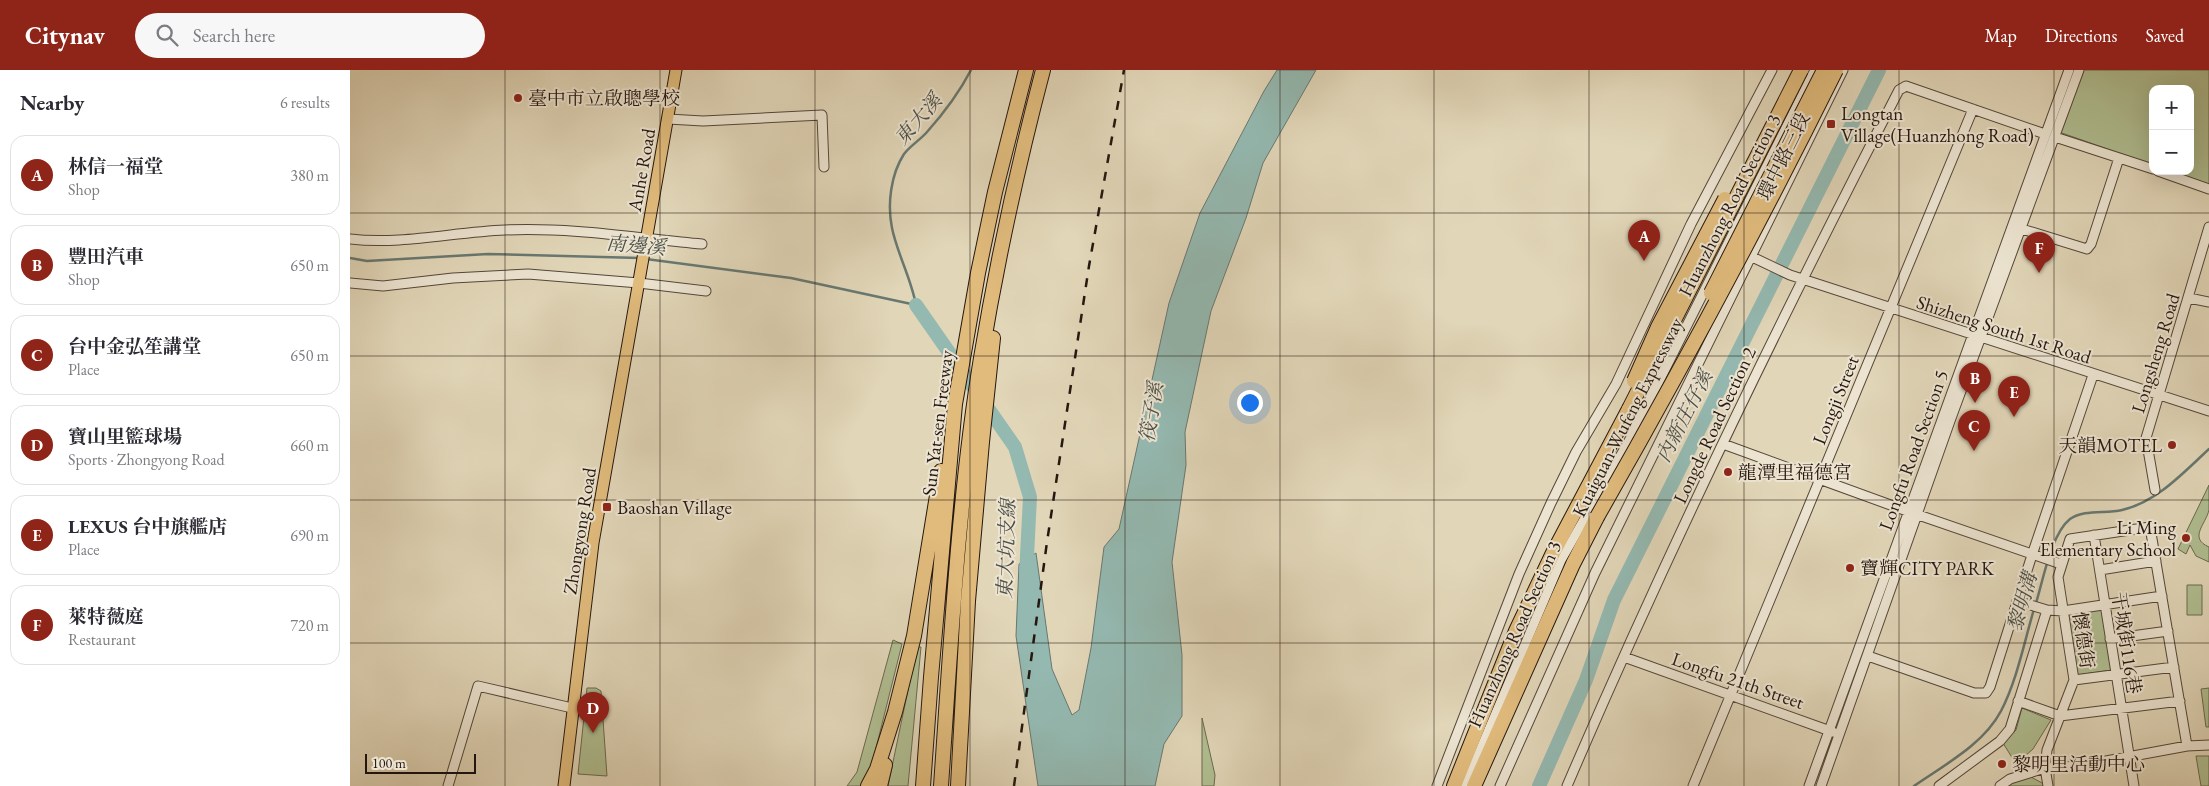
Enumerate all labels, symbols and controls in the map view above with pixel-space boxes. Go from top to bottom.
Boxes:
search box [135,13,485,58]
text: Citynav [25,20,105,51]
icon: search [153,21,181,49]
text: Search here [193,23,275,48]
text: Map [1985,24,2017,47]
text: Directions [2045,24,2117,47]
text: Saved [2145,24,2184,47]
map controls [2149,85,2194,175]
button: + [2149,85,2194,130]
place label: 臺中市立啟聰學校 [528,86,680,111]
water label: 東大溪 [889,86,949,150]
text: Nearby [20,89,84,116]
text: 6 results [280,92,330,113]
marker: 臺中市立啟聰學校 [512,92,524,104]
place label: Longtan Village(Huanzhong Road) [1841,101,2034,148]
street label: 環中路三段 [1751,108,1816,204]
street label: Huanzhong Road Section 3 [1672,110,1786,301]
marker: Longtan Village(Huanzhong Road) [1825,118,1837,130]
street label: Anhe Road [622,126,661,215]
button: − [2149,130,2194,175]
text: 林信一福堂 [68,154,163,179]
text: A [31,165,43,186]
text: 380 m [290,165,329,186]
text: Shop [68,179,100,200]
pin: A [1628,220,1660,261]
water label: 南邊溪 [605,229,669,261]
pin: F [2023,232,2055,273]
text: 豐田汽車 [68,244,144,269]
text: B [32,255,42,276]
text: 650 m [290,255,329,276]
text: Shop [68,269,100,290]
street label: Shizheng South 1st Road [1913,289,2095,370]
street label: Longsheng Road [2125,290,2186,416]
street label: Kuaiguan-Wufeng Expressway [1566,313,1689,521]
text: 台中金弘笙講堂 [68,334,201,359]
street label: Longde Road Section 2 [1667,343,1762,508]
text: C [31,345,43,366]
text: 650 m [290,345,329,366]
street label: Sun Yat-sen Freeway [916,348,959,498]
street label: Longji Street [1806,352,1865,448]
text: Place [68,359,100,380]
pin: B [1959,362,1991,403]
water label: 內新庄仔溪 [1650,364,1719,466]
street label: Longfu Road Section 5 [1873,366,1954,534]
pin: E [1998,376,2030,417]
water label: 筏子溪 [1133,378,1169,444]
your location [1237,390,1263,416]
pin: C [1958,410,1990,451]
text: 寶山里籃球場 [68,424,182,449]
place label: 天韻MOTEL [2058,433,2162,458]
text: D [31,435,43,456]
text: 660 m [290,435,329,456]
marker: 天韻MOTEL [2166,439,2178,451]
text: Sports · Zhongyong Road [68,449,225,470]
place label: 龍潭里福德宮 [1738,460,1852,485]
street label: Zhongyong Road [557,466,602,596]
marker: 龍潭里福德宮 [1722,466,1734,478]
place label: Baoshan Village [617,495,732,520]
water label: 東大坑支線 [991,497,1021,599]
marker: Baoshan Village [601,501,613,513]
text: LEXUS 台中旗艦店 [68,514,227,539]
place label: Li Ming Elementary School [2040,515,2177,562]
text: E [32,525,42,546]
text: 690 m [290,525,329,546]
marker: Li Ming Elementary School [2180,532,2192,544]
street label: Huanzhong Road Section 3 [1462,537,1567,731]
text: Place [68,539,100,560]
place label: 寶輝CITY PARK [1860,556,1995,581]
marker: 寶輝CITY PARK [1844,562,1856,574]
water label: 黎明溝 [2001,567,2044,634]
street label: 干城街116巷 [2106,590,2147,696]
text: 萊特薇庭 [68,604,144,629]
street label: 懷德街 [2067,610,2100,670]
text: F [33,615,41,636]
text: 720 m [290,615,329,636]
text: Restaurant [68,629,136,650]
street label: Longfu 21th Street [1668,646,1807,715]
pin: D [577,692,609,733]
scale bar [365,751,476,774]
place label: 黎明里活動中心 [2012,752,2145,777]
text: 100 m [372,754,406,772]
marker: 黎明里活動中心 [1996,758,2008,770]

